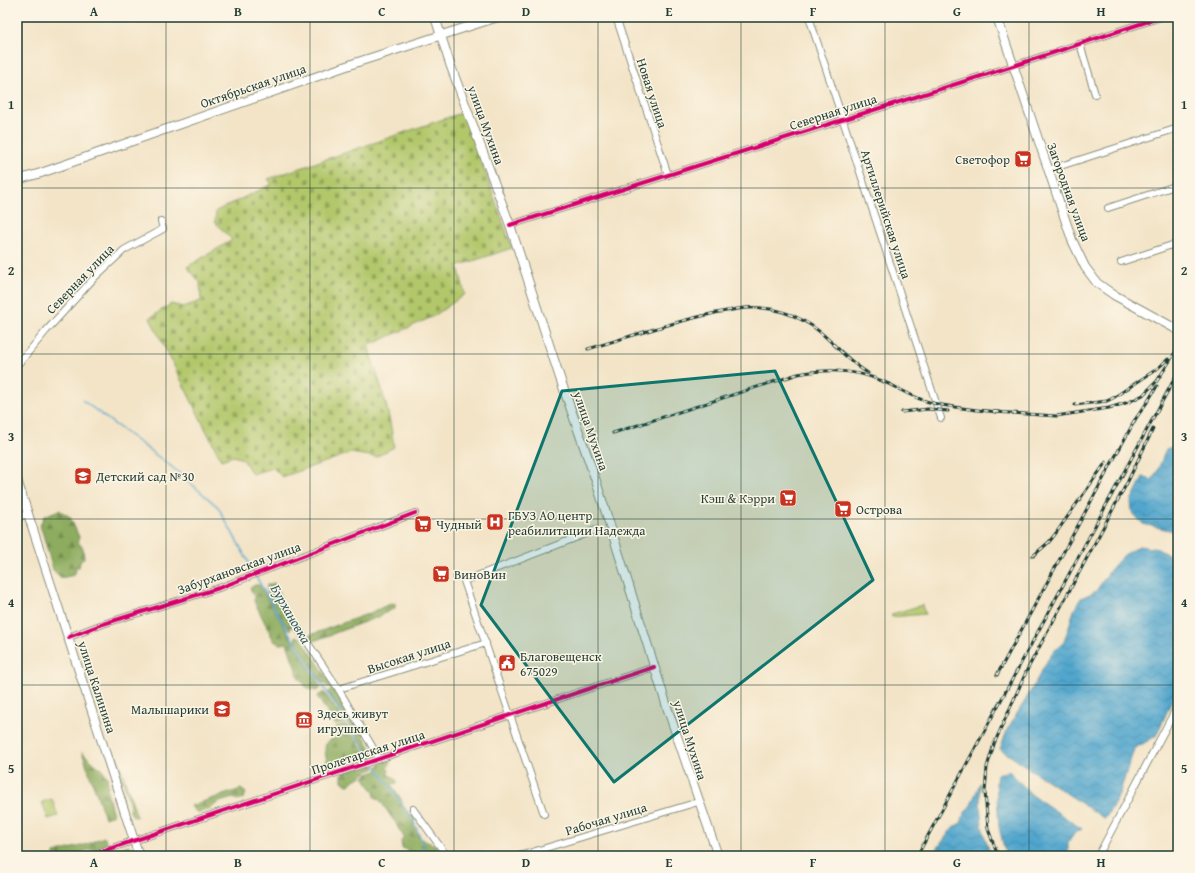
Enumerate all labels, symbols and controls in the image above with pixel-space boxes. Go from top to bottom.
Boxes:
text: A [90,2,99,21]
text: B [234,2,242,21]
text: C [378,2,386,21]
text: D [522,2,530,21]
text: E [666,2,673,21]
text: F [810,2,817,21]
text: G [953,2,961,21]
text: H [1096,2,1106,21]
street label: Новая улица [632,56,672,131]
street label: Октябрьская улица [198,59,309,113]
street label: улица Мухина [463,82,509,168]
street label: Северная улица [787,89,880,135]
text: 1 [8,95,14,114]
text: 1 [1181,95,1187,114]
street label: Загородная улица [1042,140,1096,245]
street label: Артиллерийская улица [856,147,916,282]
supermarket icon: Светофор [1013,149,1033,169]
place label: Светофор [955,150,1010,169]
street label: Северная улица [42,239,119,318]
text: 2 [8,261,15,280]
text: 2 [1181,261,1188,280]
street label: улица Мухина [568,388,614,474]
text: 3 [8,427,14,446]
text: 3 [1181,427,1187,446]
school or university icon: Детский сад №30 [73,466,93,486]
place label: Детский сад №30 [95,467,194,486]
supermarket icon: Кэш & Кэрри [778,488,798,508]
place label: Кэш & Кэрри [701,489,775,508]
supermarket icon: Острова [833,499,853,519]
place label: Острова [856,500,903,519]
place label: ГБУЗ АО центр реабилитации Надежда [508,506,646,540]
hospital icon: ГБУЗ АО центр реабилитации Надежда [485,512,505,532]
supermarket icon: Чудный [413,514,433,534]
place label: Чудный [436,515,482,534]
street label: Забурхановская улица [175,537,304,599]
supermarket icon: ВиноВин [431,564,451,584]
place label: ВиноВин [454,565,506,584]
water label: Бурхановка [266,581,316,648]
text: 4 [8,593,15,612]
text: 4 [1181,593,1188,612]
street label: Высокая улица [365,633,454,678]
street label: улица Калинина [73,637,121,736]
place label: Благовещенск 675029 [520,647,602,681]
public building icon: Благовещенск 675029 [497,653,517,673]
street label: улица Мухина [668,697,712,783]
school or university icon: Малышарики [212,699,232,719]
place label: Малышарики [131,700,209,719]
place label: Здесь живут игрушки [317,704,389,738]
museum icon: Здесь живут игрушки [294,710,314,730]
street label: Пролетарская улица [309,724,428,779]
text: 5 [8,759,15,778]
text: 5 [1181,759,1188,778]
street label: Рабочая улица [563,797,650,840]
text: A [90,853,99,872]
text: B [234,853,242,872]
text: C [378,853,386,872]
text: D [522,853,530,872]
text: E [666,853,673,872]
text: F [810,853,817,872]
text: G [953,853,961,872]
text: H [1096,853,1106,872]

